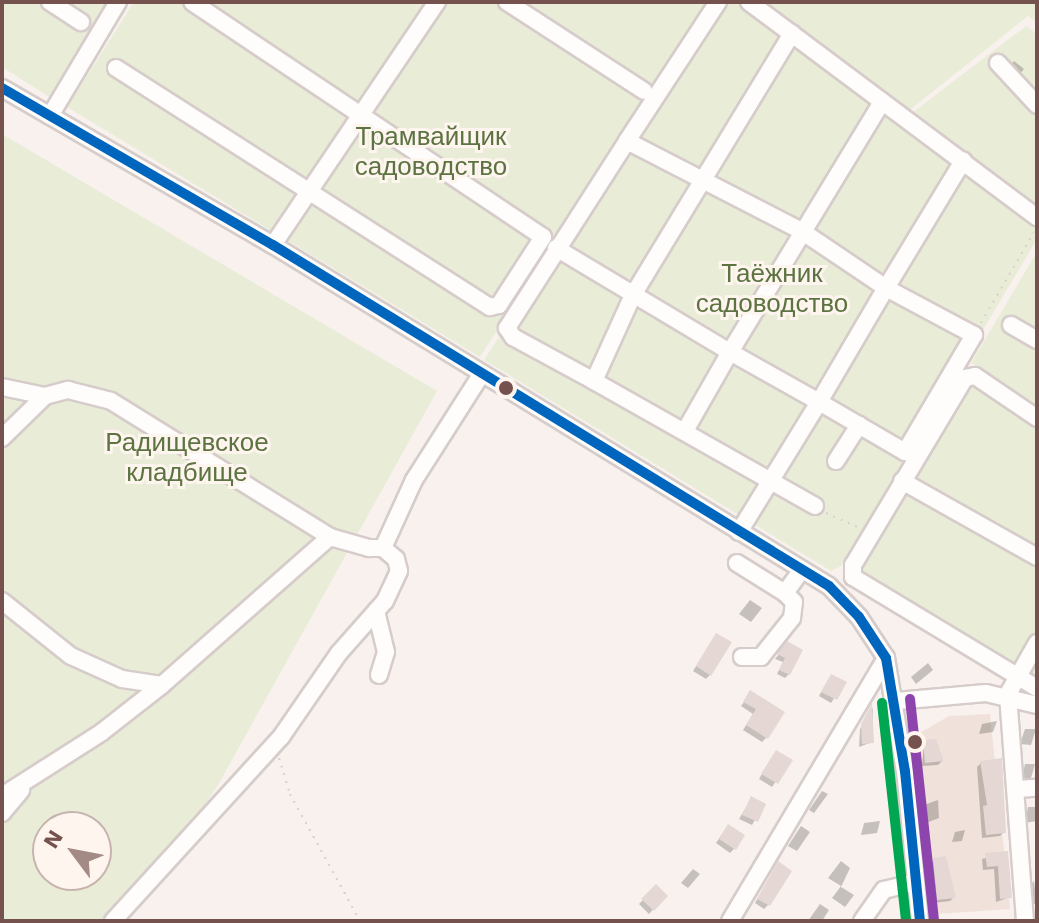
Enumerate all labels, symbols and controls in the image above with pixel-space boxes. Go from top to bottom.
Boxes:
park label: Трамвайщик садоводство [355,121,507,182]
park label: Таёжник садоводство [696,258,848,320]
unlabelled marker [498,380,514,396]
park label: Радищевское кладбище [105,427,269,488]
unlabelled marker [907,734,923,750]
north arrow [32,811,112,891]
text: N [38,826,68,853]

